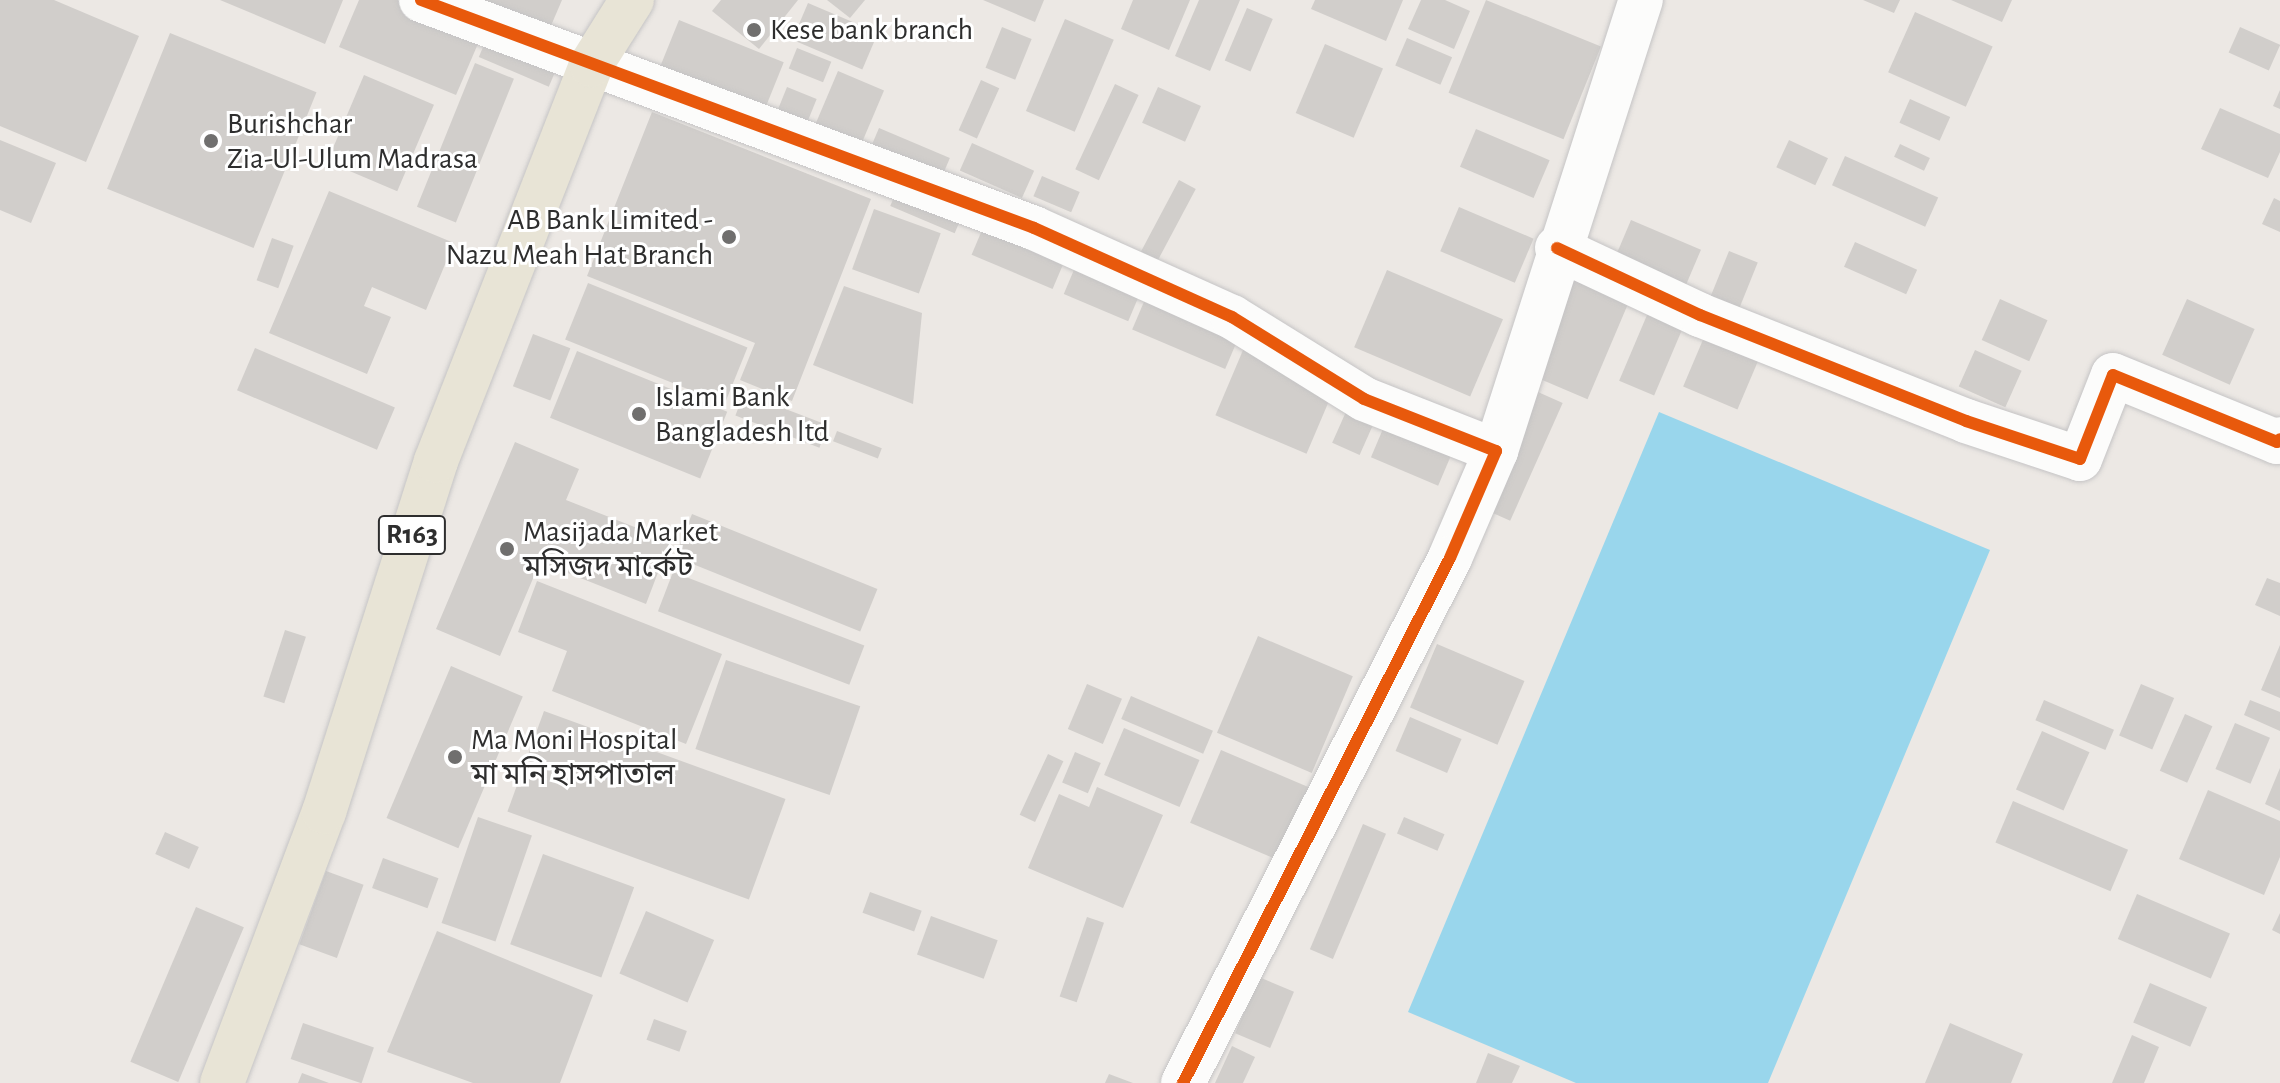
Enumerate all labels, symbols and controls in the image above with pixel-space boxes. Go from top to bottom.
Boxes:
place label: Kese bank branch [770,12,973,48]
marker: Kese bank branch [745,21,763,39]
place label: Burishchar Zia-Ul-Ulum Madrasa [227,106,478,176]
marker: Burishchar Zia-Ul-Ulum Madrasa [202,132,220,150]
place label: AB Bank Limited - Nazu Meah Hat Branch [446,202,713,272]
marker: AB Bank Limited - Nazu Meah Hat Branch [720,228,738,246]
place label: Islami Bank Bangladesh ltd [655,379,829,450]
marker: Islami Bank Bangladesh ltd [630,405,648,423]
road number: R163 [376,511,448,559]
place label: Masijada Market মসিজদ মার্কেট [523,514,718,584]
marker: Masijada Market মসিজদ মার্কেট [498,540,516,558]
place label: Ma Moni Hospital মা মনি হাসপাতাল [471,722,677,792]
marker: Ma Moni Hospital মা মনি হাসপাতাল [446,748,464,766]

